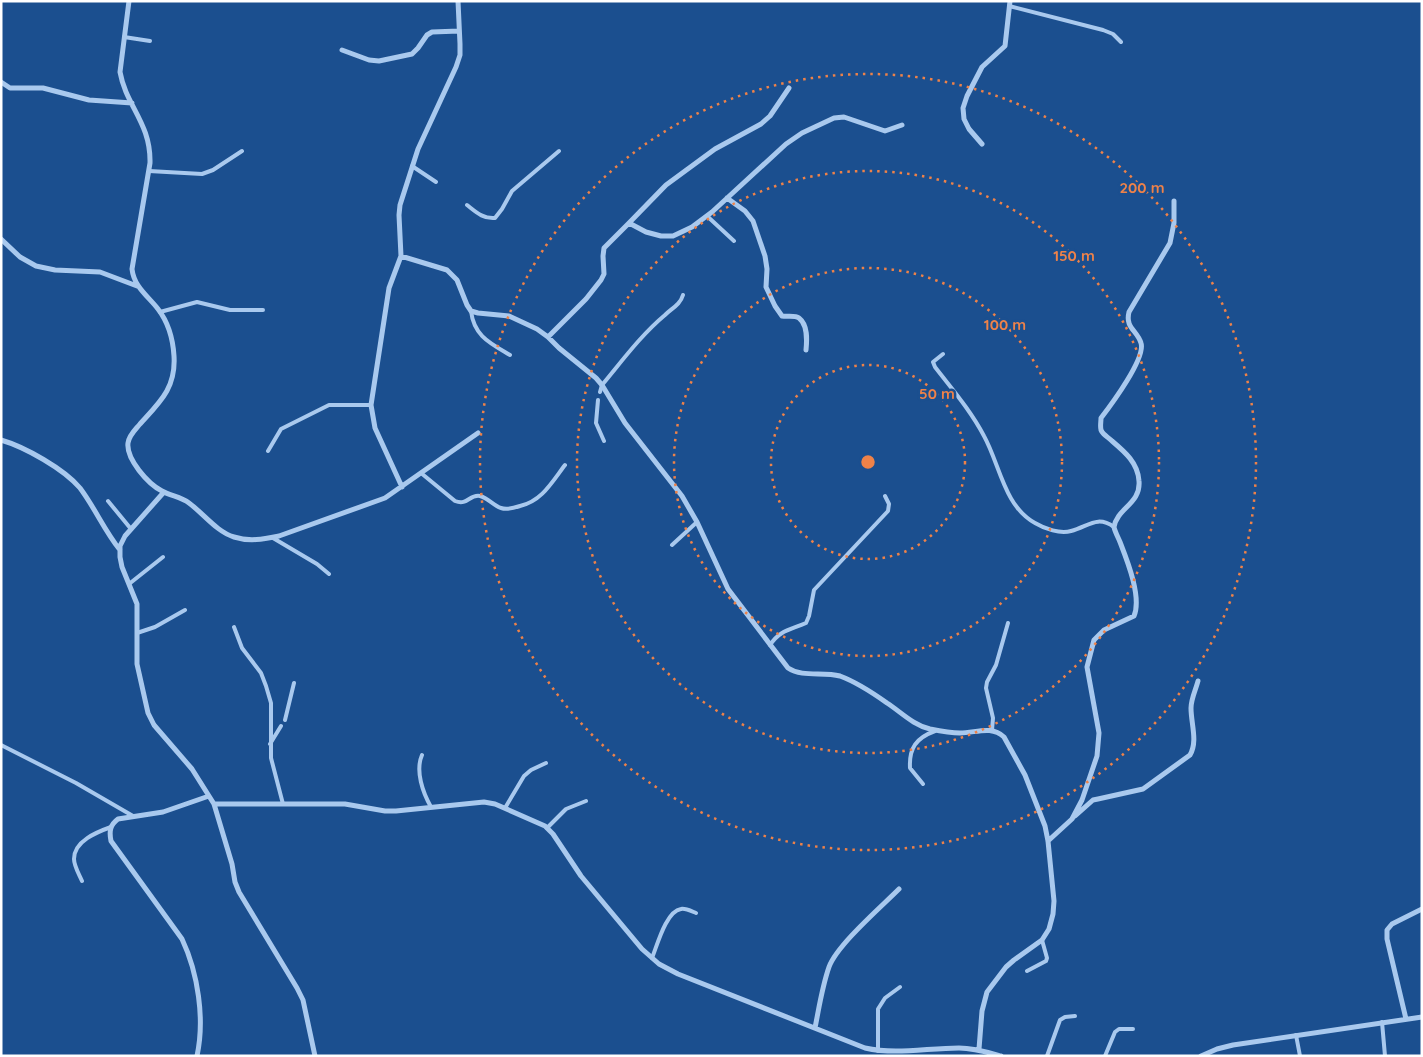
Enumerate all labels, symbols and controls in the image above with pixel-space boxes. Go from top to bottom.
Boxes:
text: 200 m [1120,178,1165,197]
text: 150 m [1053,246,1095,265]
text: 100 m [984,315,1026,334]
text: 50 m [919,384,955,403]
centre of rings [859,453,877,471]

